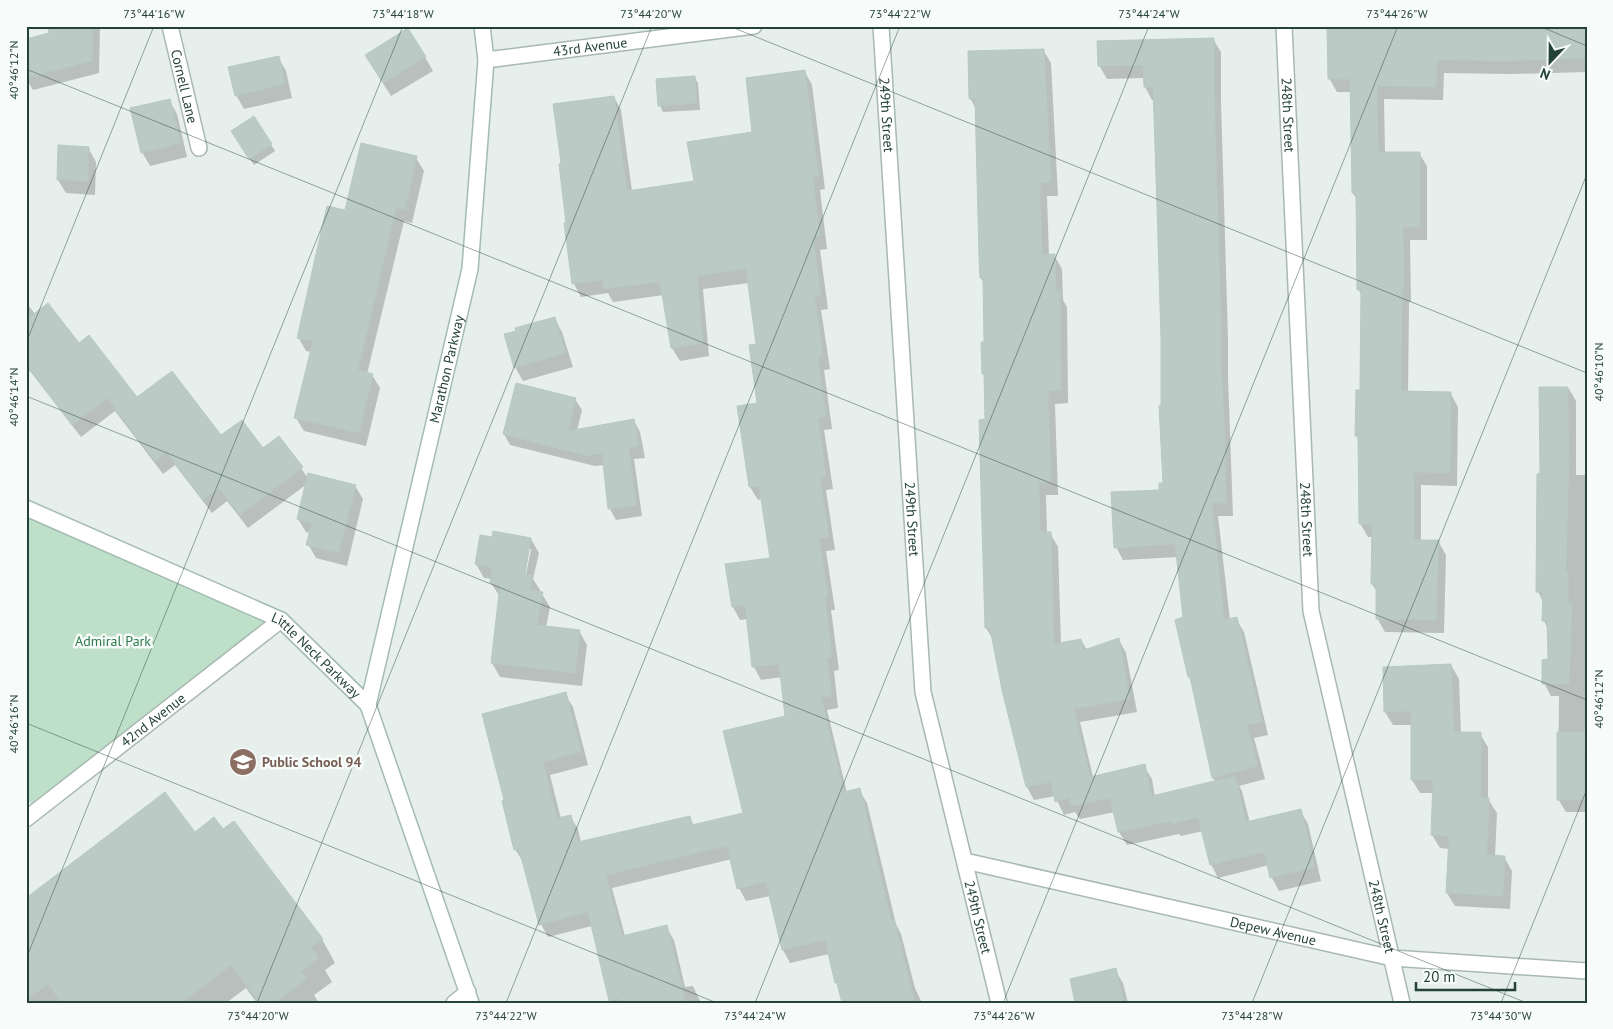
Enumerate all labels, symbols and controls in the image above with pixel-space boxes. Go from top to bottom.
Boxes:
text: 73°44'16"W [123,6,185,21]
text: 73°44'18"W [372,6,434,21]
text: 73°44'20"W [620,6,682,21]
text: 73°44'22"W [869,6,931,21]
text: 73°44'24"W [1118,6,1180,21]
text: 73°44'26"W [1366,6,1428,21]
street label: 43rd Avenue [552,33,628,60]
north arrow [1526,38,1576,88]
text: 40°46'12"N [6,40,21,100]
street label: Cornell Lane [167,48,202,125]
text: N [1537,64,1553,84]
street label: 249th Street [875,77,898,153]
street label: 248th Street [1277,77,1299,153]
street label: Marathon Parkway [425,313,468,425]
text: 40°46'10"N [1591,342,1606,402]
text: 40°46'14"N [6,367,21,427]
street label: 249th Street [901,481,923,557]
street label: 248th Street [1296,482,1318,558]
street label: Little Neck Parkway [269,608,365,703]
park label: Admiral Park [75,632,151,650]
text: 40°46'12"N [1591,669,1606,729]
street label: 42nd Avenue [117,689,189,751]
text: 40°46'16"N [6,694,21,754]
school or university icon: Public School 94 [228,747,258,777]
place label: Public School 94 [262,753,362,771]
street label: 248th Street [1365,878,1399,955]
street label: 249th Street [960,879,996,956]
street label: Depew Avenue [1228,912,1318,950]
scale bar [1416,959,1514,991]
text: 20 m [1423,967,1456,986]
text: 73°44'20"W [227,1008,289,1023]
text: 73°44'22"W [475,1008,537,1023]
text: 73°44'24"W [724,1008,786,1023]
text: 73°44'26"W [973,1008,1035,1023]
text: 73°44'28"W [1221,1008,1283,1023]
text: 73°44'30"W [1470,1008,1532,1023]

